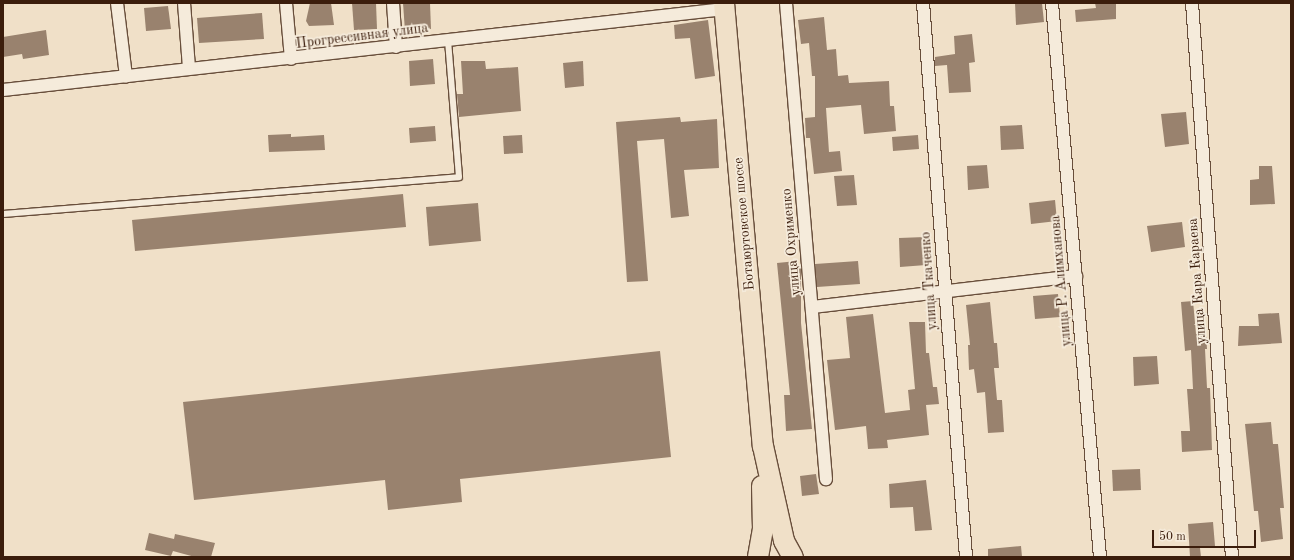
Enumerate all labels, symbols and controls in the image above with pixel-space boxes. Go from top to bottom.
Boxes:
street label: Прогрессивная улица [295,20,429,52]
street label: Ботаюртовское шоссе [730,157,758,291]
street label: улица Охрименко [778,188,804,296]
street label: улица Р. Алимханова [1047,215,1075,347]
street label: улица Кара Караева [1184,217,1210,345]
street label: улица Ткаченко [917,231,941,331]
scale bar [1154,522,1258,548]
text: 50 m [1159,531,1186,543]

